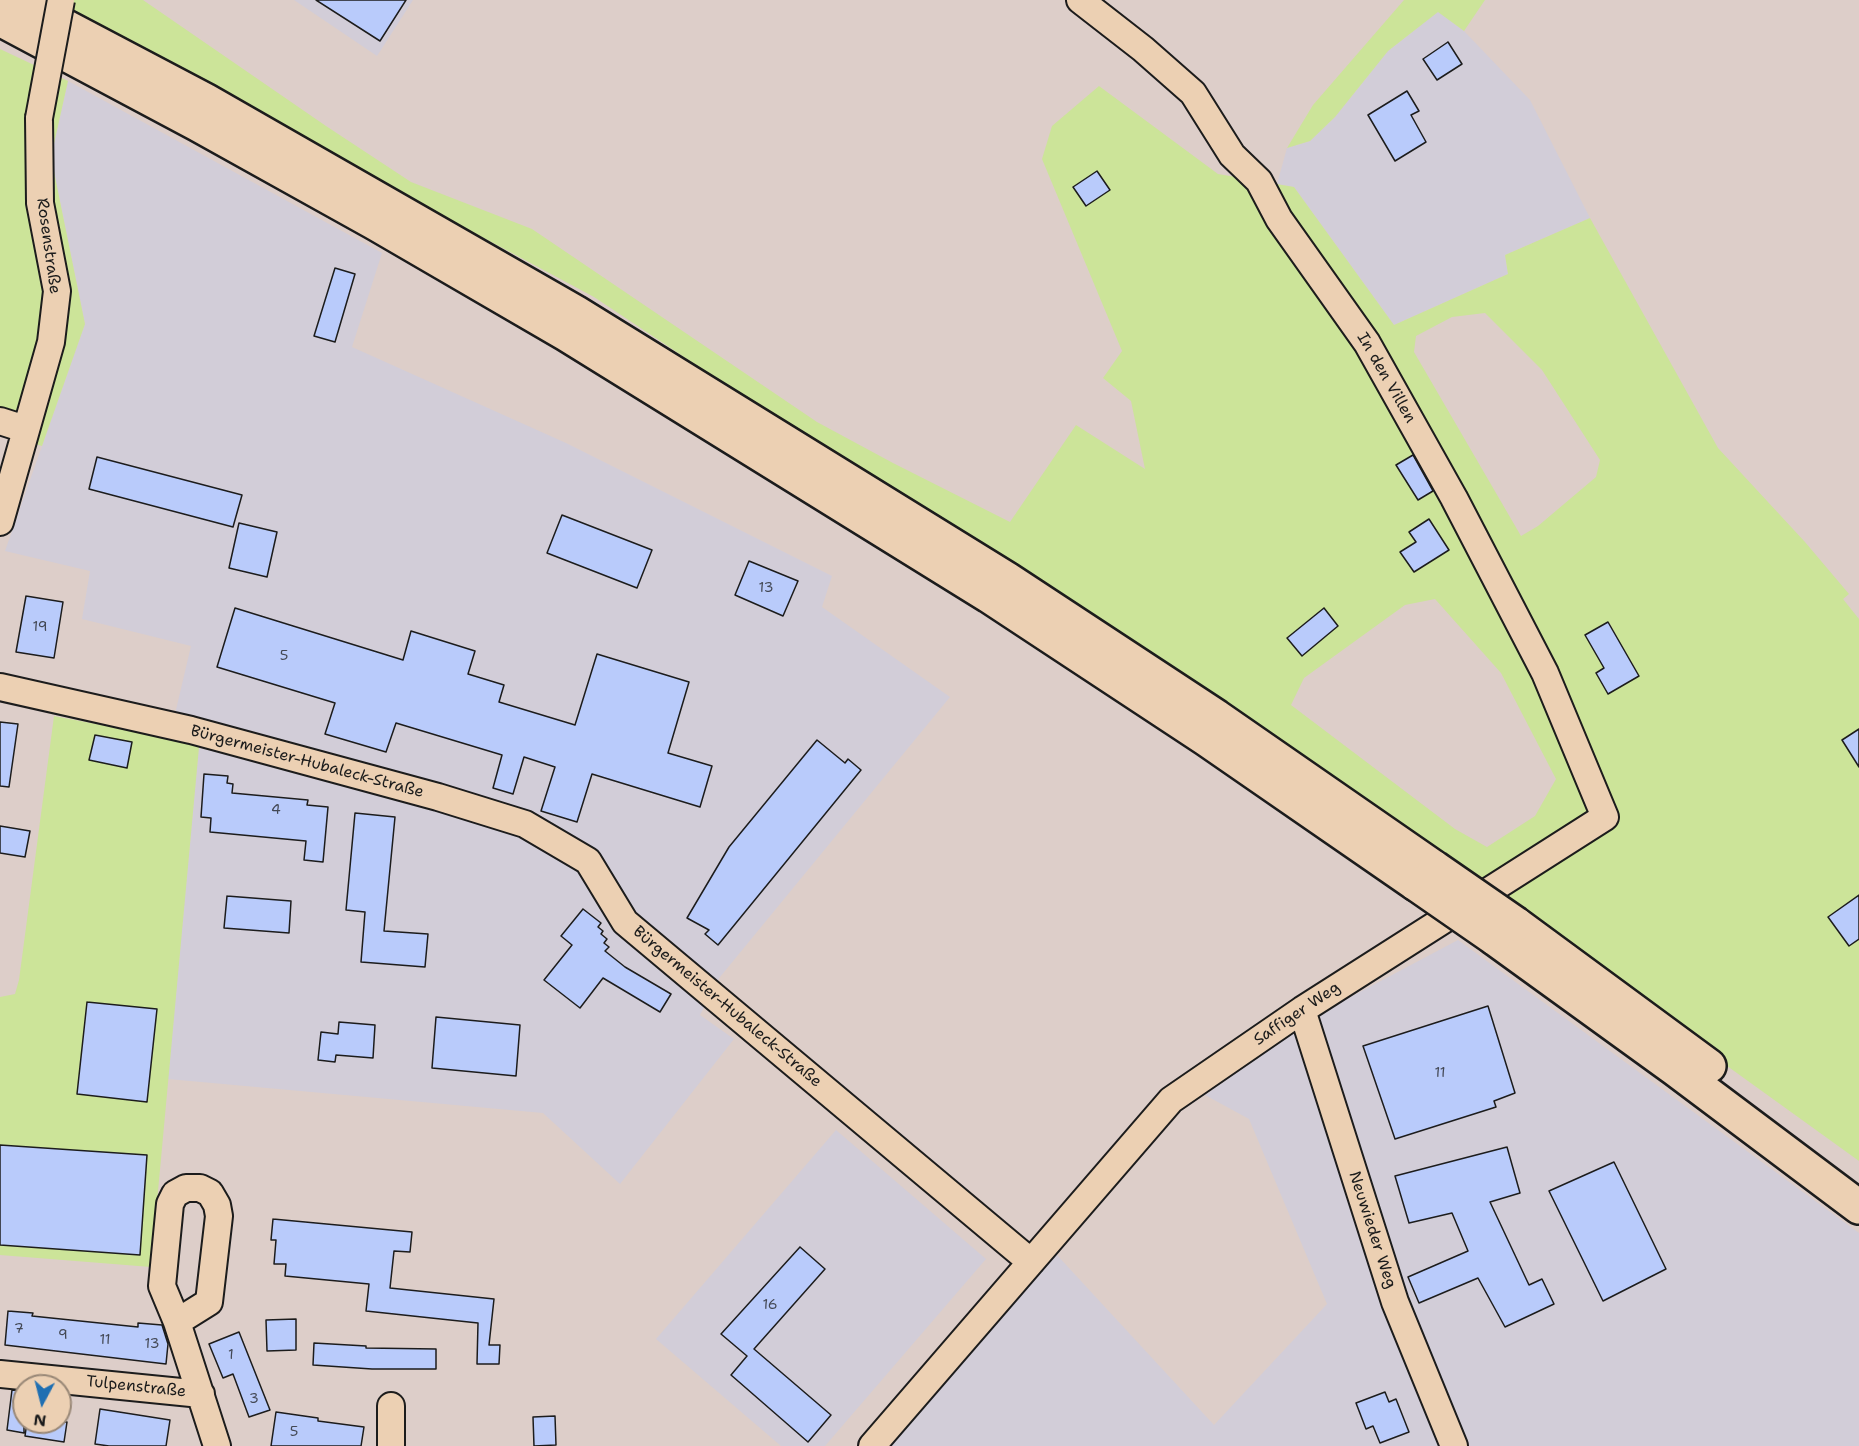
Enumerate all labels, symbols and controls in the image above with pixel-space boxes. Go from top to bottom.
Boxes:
street label: Rosenstraße [32,197,64,295]
street label: In den Villen [1352,329,1420,427]
house number: 13 [759,580,773,596]
house number: 19 [32,619,48,635]
house number: 5 [280,648,288,664]
street label: Bürgermeister-Hubaleck-Straße [188,722,426,802]
house number: 4 [271,802,281,818]
street label: Bürgermeister-Hubaleck-Straße [629,922,825,1092]
street label: Saffiger Weg [1250,978,1344,1050]
house number: 11 [1434,1065,1446,1081]
street label: Neuwieder Weg [1344,1169,1400,1291]
house number: 16 [762,1297,778,1313]
house number: 7 [14,1321,24,1337]
house number: 9 [58,1327,68,1343]
house number: 11 [99,1332,111,1348]
house number: 13 [145,1336,159,1352]
house number: 1 [228,1347,234,1363]
street label: Tulpenstraße [85,1372,187,1402]
north arrow [12,1374,72,1434]
house number: 3 [249,1391,259,1407]
text: N [32,1409,48,1432]
house number: 5 [290,1424,298,1440]

